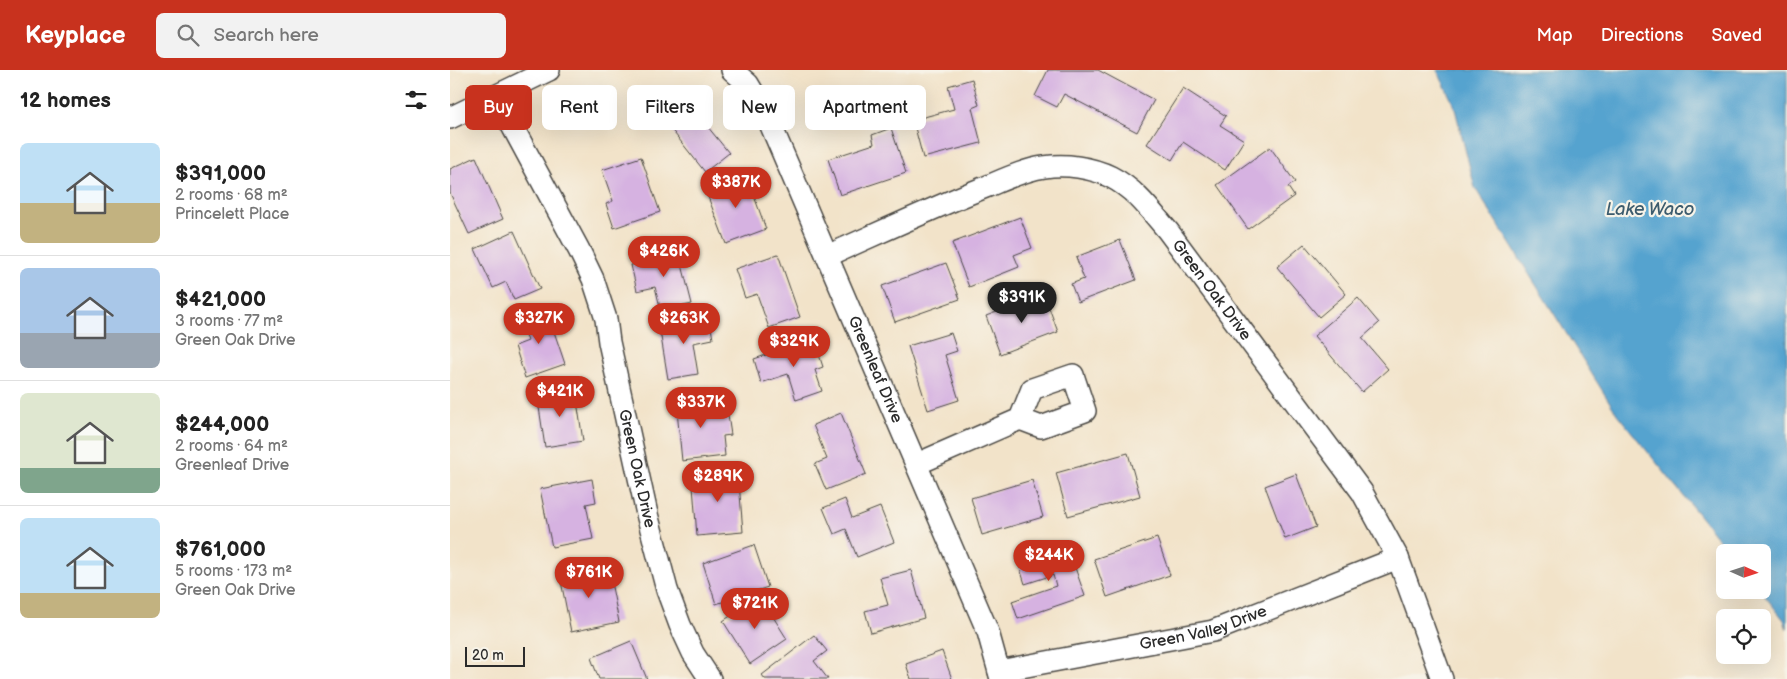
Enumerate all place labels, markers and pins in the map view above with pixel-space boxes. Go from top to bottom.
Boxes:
pin: $387K [701,166,771,209]
pin: $426K [629,236,699,278]
pin: $391K [987,282,1057,324]
pin: $327K [504,302,574,345]
pin: $263K [649,302,719,345]
pin: $329K [759,326,829,368]
pin: $421K [525,376,595,418]
pin: $337K [666,386,736,429]
pin: $289K [683,460,753,503]
pin: $244K [1014,540,1084,582]
pin: $761K [554,556,624,599]
pin: $721K [720,588,790,630]

